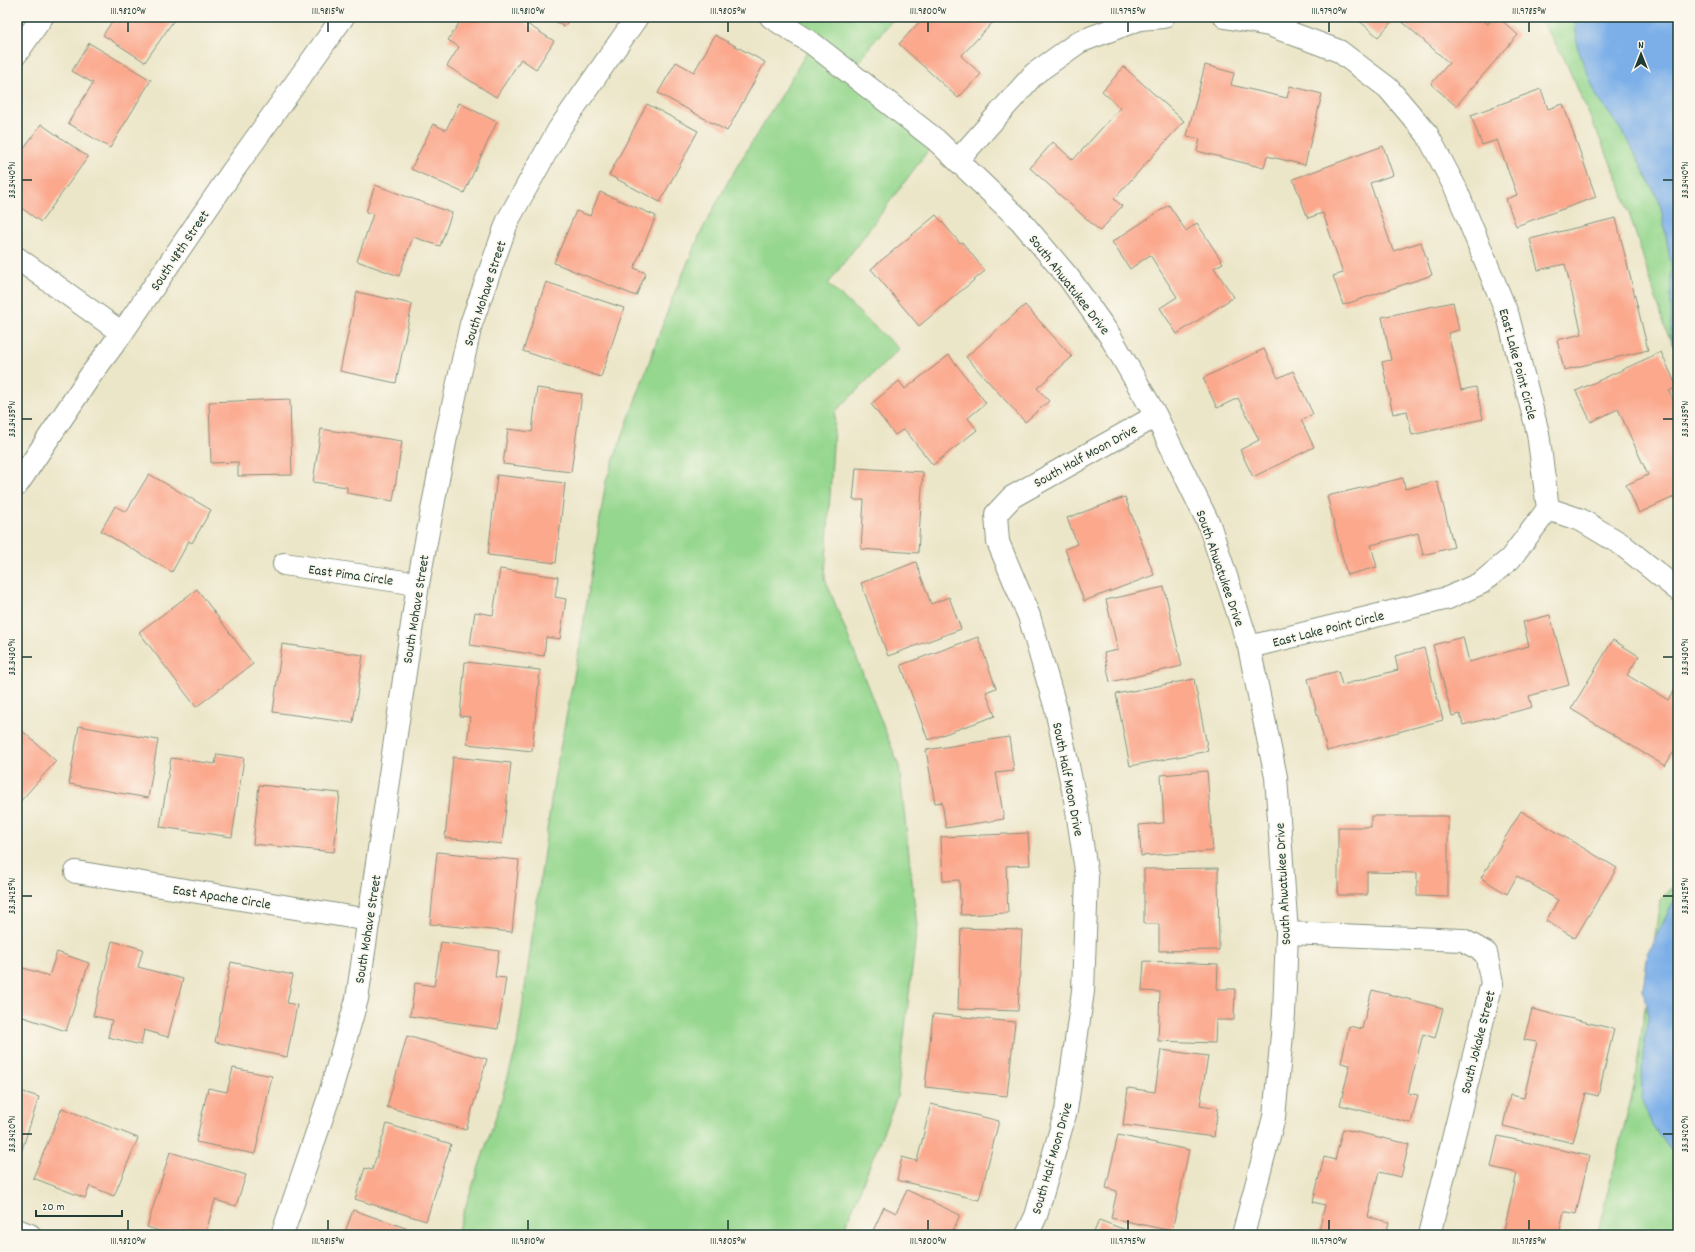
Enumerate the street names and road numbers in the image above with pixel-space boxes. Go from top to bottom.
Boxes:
street label: South 48th Street [146,207,215,295]
street label: South Ahwatukee Drive [1023,231,1114,340]
street label: South Mohave Street [459,238,512,349]
street label: East Lake Point Circle [1493,307,1542,422]
street label: South Half Moon Drive [1031,420,1141,494]
street label: South Ahwatukee Drive [1190,508,1248,630]
street label: South Mohave Street [399,553,435,665]
street label: East Pima Circle [307,560,394,592]
street label: East Lake Point Circle [1271,606,1386,653]
street label: South Half Moon Drive [1046,721,1088,838]
street label: South Ahwatukee Drive [1271,822,1297,945]
street label: South Mohave Street [351,873,387,985]
street label: East Apache Circle [171,880,272,916]
street label: South Jokake Street [1456,989,1501,1096]
street label: South Half Moon Drive [1027,1100,1078,1217]

